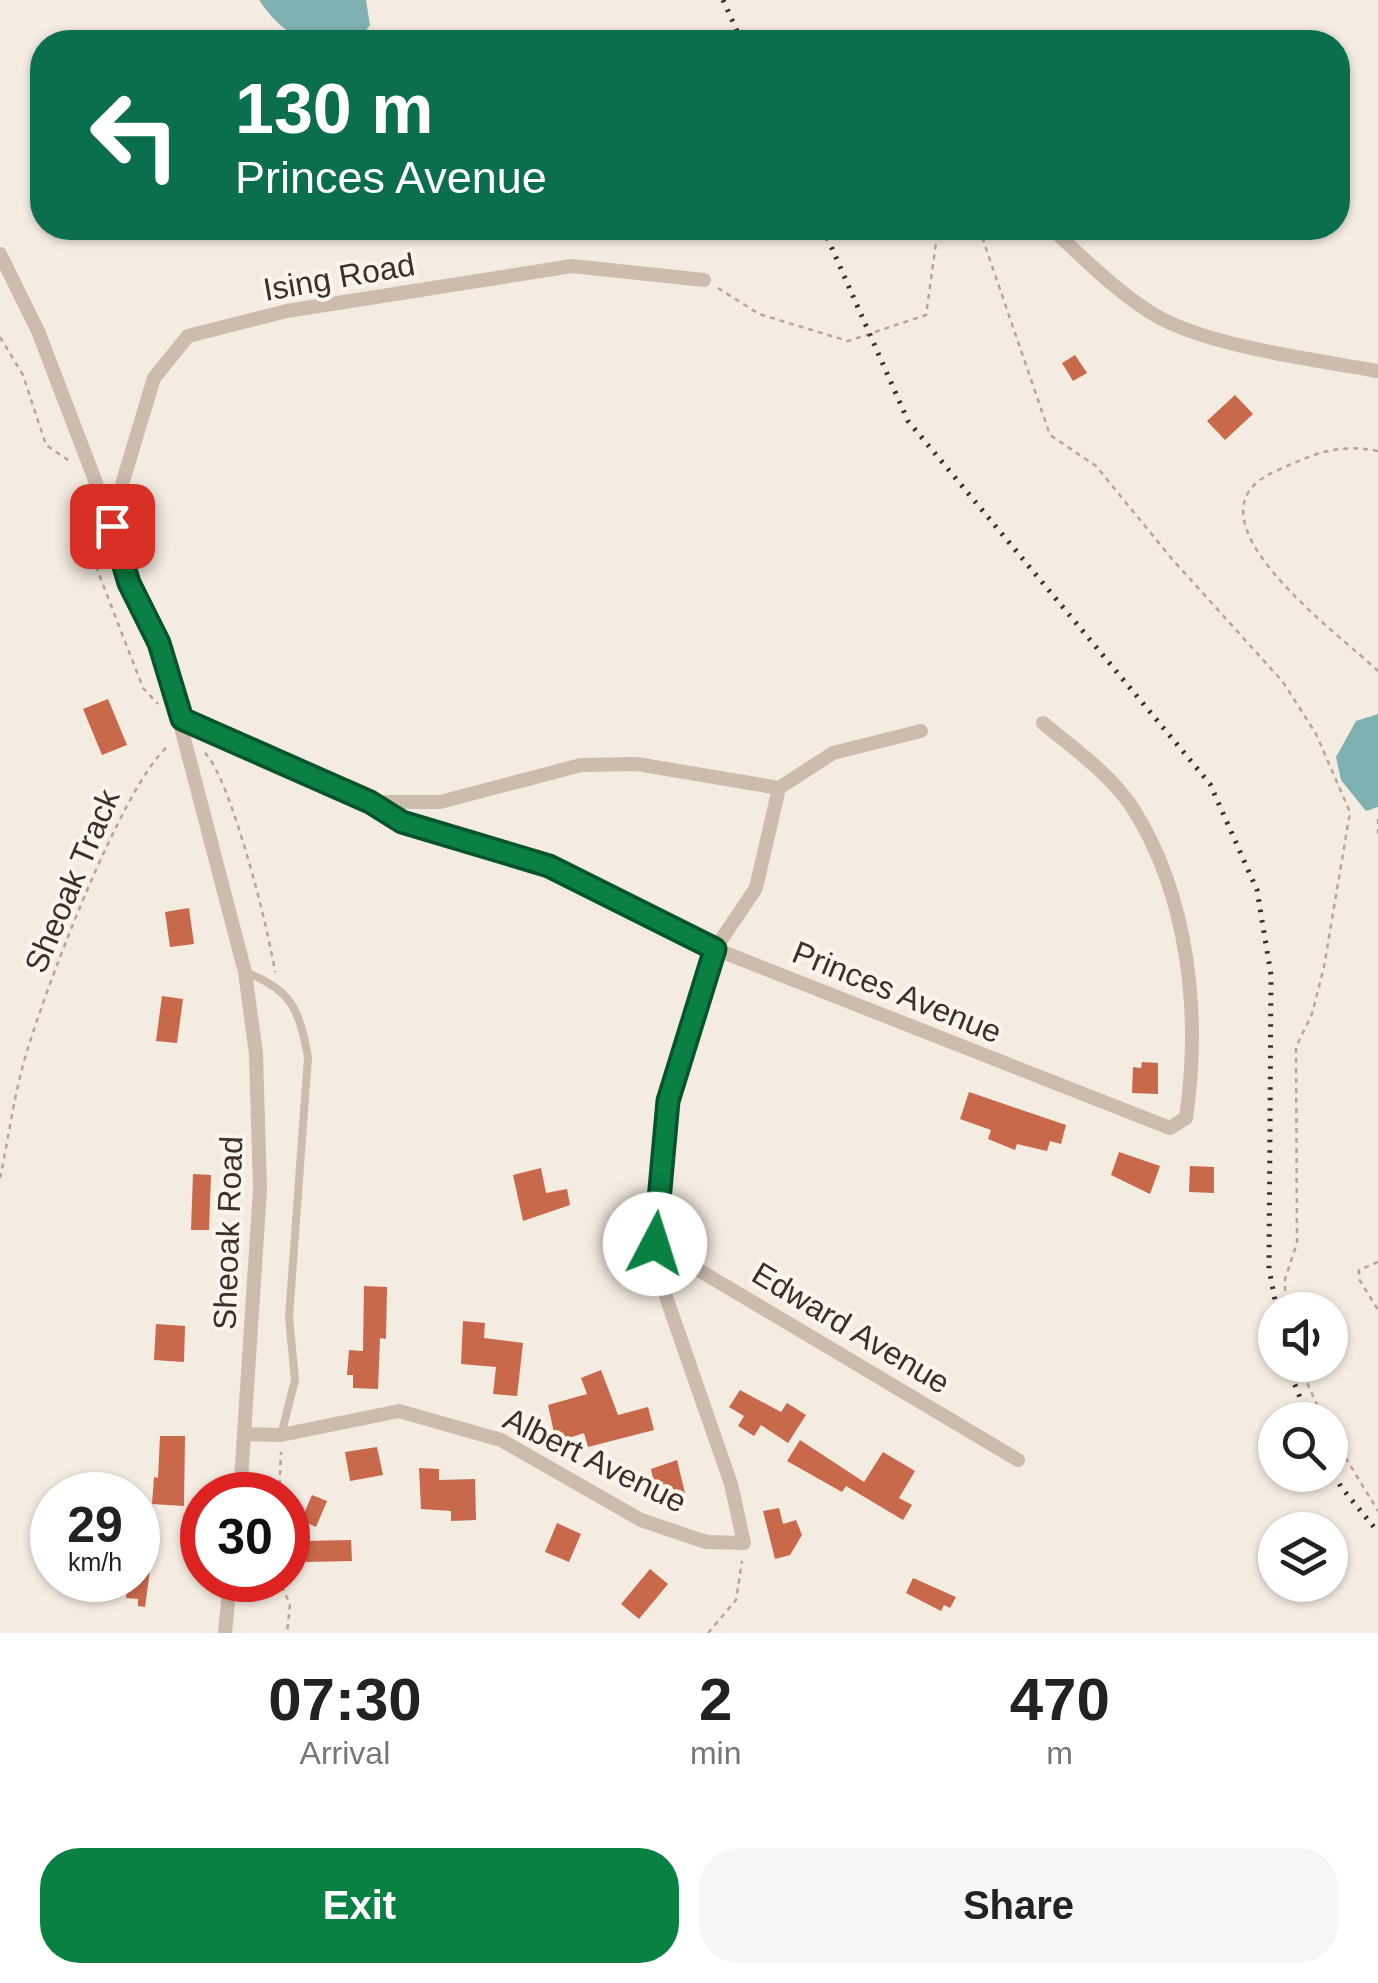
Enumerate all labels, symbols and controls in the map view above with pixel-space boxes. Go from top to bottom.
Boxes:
icon: left [70,70,200,200]
text: 130 m [235,70,433,148]
text: Princes Avenue [235,152,547,203]
street label: Ising Road [261,246,417,308]
pin [70,484,155,569]
icon: arrive [85,499,140,554]
street label: Sheoak Track [17,783,127,978]
street label: Princes Avenue [787,934,1007,1050]
street label: Sheoak Road [207,1135,249,1331]
position arrow [603,1192,707,1296]
street label: Edward Avenue [746,1255,956,1401]
map controls [1258,1292,1348,1602]
button: sound [1258,1292,1348,1382]
street label: Albert Avenue [498,1400,692,1520]
button: search [1258,1402,1348,1492]
speed limit sign: 30 [180,1472,310,1602]
text: 29 [67,1497,123,1553]
button: layers [1258,1512,1348,1602]
text: km/h [68,1548,122,1576]
text: 07:30 [268,1666,422,1733]
text: 2 [699,1666,732,1733]
text: 470 [1010,1666,1110,1733]
text: Arrival [300,1735,390,1771]
text: min [690,1735,741,1771]
text: m [1046,1735,1073,1771]
button: Exit [40,1848,679,1963]
button: Share [699,1848,1338,1963]

